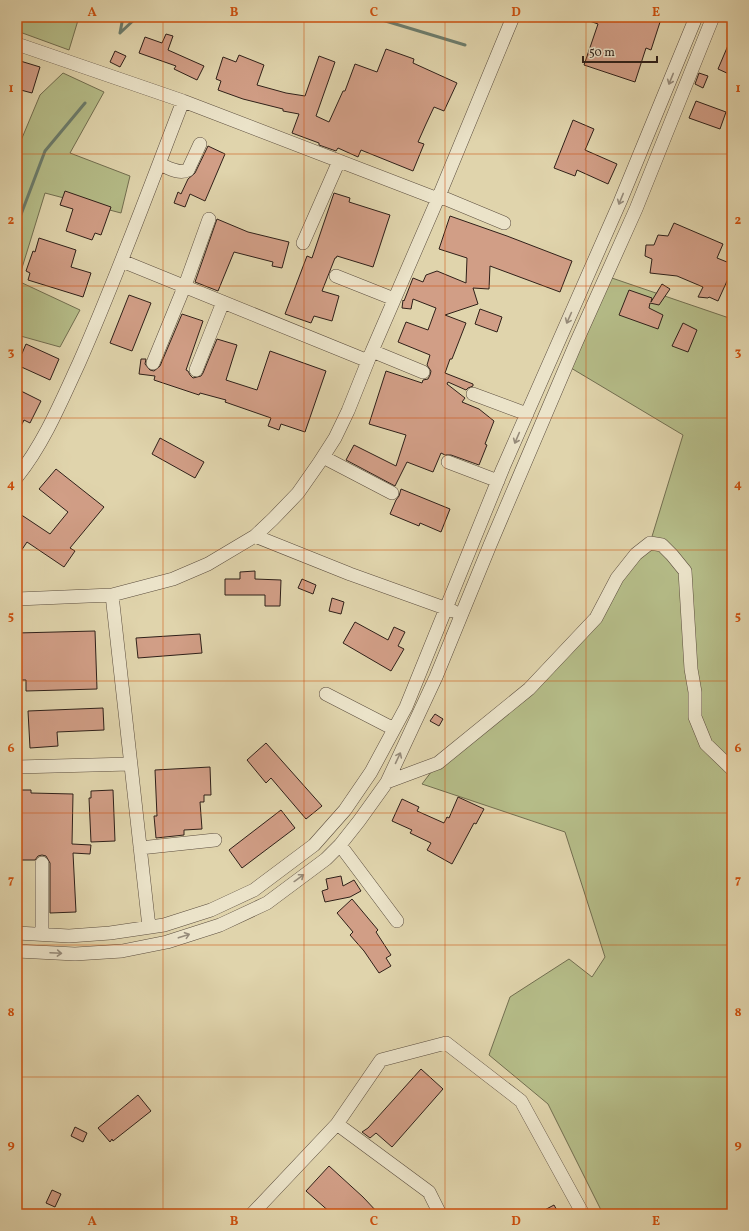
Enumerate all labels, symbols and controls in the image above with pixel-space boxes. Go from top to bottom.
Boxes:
text: A [87,4,97,22]
text: B [230,4,239,22]
text: C [370,4,378,22]
text: D [511,4,521,22]
text: E [652,4,660,22]
scale bar [583,38,657,64]
text: 50 m [589,45,615,61]
one-way arrow [666,73,674,85]
text: 1 [8,80,14,98]
text: 1 [735,80,741,98]
one-way arrow [617,193,624,205]
text: 2 [8,212,15,230]
text: 2 [735,212,742,230]
one-way arrow [565,312,572,324]
text: 3 [8,344,15,362]
text: 3 [735,344,742,362]
one-way arrow [513,431,520,443]
text: 4 [7,476,15,494]
text: 4 [734,476,742,494]
text: 5 [8,608,14,626]
text: 5 [735,608,741,626]
text: 6 [7,740,15,758]
text: 6 [734,740,742,758]
one-way arrow [395,752,402,764]
text: 7 [8,872,14,890]
text: 7 [735,872,741,890]
one-way arrow [294,874,305,883]
one-way arrow [177,932,190,939]
one-way arrow [49,949,62,956]
text: 8 [7,1004,15,1022]
text: 8 [734,1004,742,1022]
text: 9 [7,1136,15,1154]
text: 9 [734,1136,742,1154]
text: A [87,1213,97,1231]
text: B [230,1213,239,1231]
text: C [370,1213,378,1231]
text: D [511,1213,521,1231]
text: E [652,1213,660,1231]

